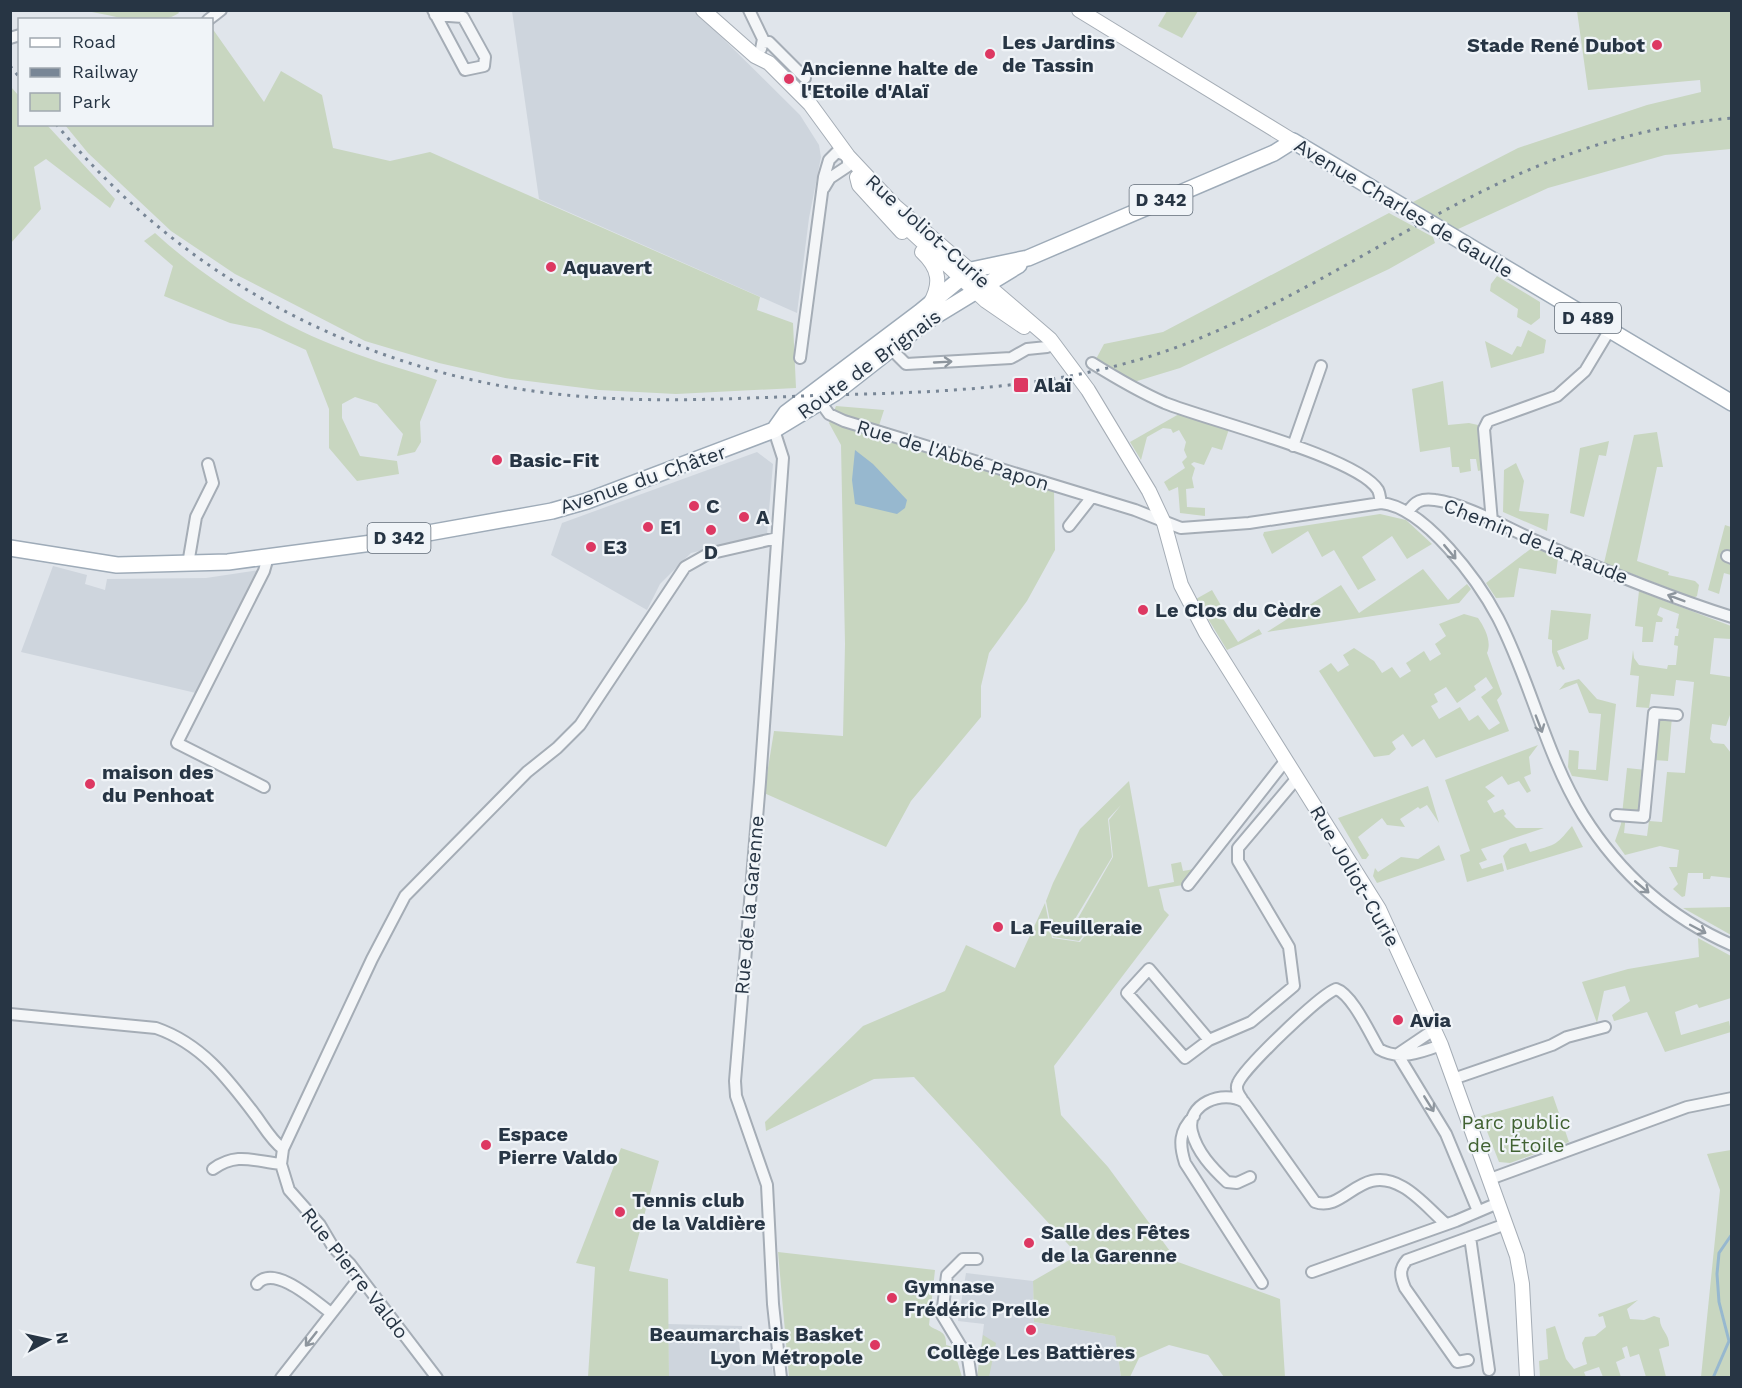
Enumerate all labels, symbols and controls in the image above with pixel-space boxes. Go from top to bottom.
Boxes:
legend [18,18,213,126]
place label: Les Jardins de Tassin [1002,30,1116,77]
text: Road [72,31,116,52]
place label: Stade René Dubot [1467,33,1645,57]
marker: Stade René Dubot [1650,38,1664,52]
marker: Les Jardins de Tassin [983,47,997,61]
place label: Ancienne halte de l'Etoile d'Alaï [801,56,978,103]
text: Railway [72,61,139,82]
marker: Ancienne halte de l'Etoile d'Alaï [782,72,796,86]
text: Park [72,91,111,112]
street label: Avenue Charles de Gaulle [1290,133,1518,283]
street label: Rue Joliot-Curie [861,169,995,293]
road number: D 342 [1130,185,1192,215]
place label: Aquavert [563,255,652,279]
marker: Aquavert [544,260,558,274]
road number: D 489 [1555,303,1621,333]
street label: Route de Brignais [792,304,946,424]
one-way arrow [933,356,953,367]
place label: Alaï [1034,373,1073,397]
marker: Alaï [1012,376,1030,394]
street label: Rue de l'Abbé Papon [854,414,1052,496]
street label: Avenue du Châter [557,439,729,519]
place label: Basic-Fit [509,448,599,472]
marker: Basic-Fit [490,453,504,467]
street label: Chemin de la Raude [1440,493,1632,589]
place label: C [706,494,720,518]
marker: C [687,499,701,513]
place label: A [756,505,770,529]
marker: A [737,510,751,524]
place label: E1 [660,515,681,539]
marker: E1 [641,520,655,534]
road number: D 342 [368,523,430,553]
marker: D [704,523,718,537]
place label: E3 [603,535,627,559]
marker: E3 [584,540,598,554]
place label: D [704,540,718,564]
one-way arrow [1443,544,1457,559]
one-way arrow [1667,592,1686,603]
place label: Le Clos du Cèdre [1155,598,1321,622]
marker: Le Clos du Cèdre [1136,603,1150,617]
one-way arrow [1534,714,1545,733]
place label: maison des du Penhoat [102,760,214,807]
marker: maison des du Penhoat [83,777,97,791]
street label: Rue Joliot-Curie [1305,801,1405,951]
street label: Rue de la Garenne [729,814,769,996]
one-way arrow [1634,881,1650,894]
place label: La Feuilleraie [1010,915,1142,939]
marker: La Feuilleraie [991,920,1005,934]
one-way arrow [1688,924,1706,935]
place label: Avia [1410,1008,1452,1032]
marker: Avia [1391,1013,1405,1027]
one-way arrow [1423,1095,1435,1112]
park label: Parc public de l'Étoile [1461,1110,1571,1157]
place label: Espace Pierre Valdo [498,1122,618,1169]
marker: Espace Pierre Valdo [479,1138,493,1152]
place label: Tennis club de la Valdière [632,1188,766,1235]
street label: Rue Pierre Valdo [296,1202,414,1344]
marker: Tennis club de la Valdière [613,1205,627,1219]
place label: Salle des Fêtes de la Garenne [1041,1220,1190,1267]
marker: Salle des Fêtes de la Garenne [1022,1236,1036,1250]
place label: Gymnase Frédéric Prelle [904,1274,1050,1321]
marker: Gymnase Frédéric Prelle [885,1291,899,1305]
north arrow [18,1310,78,1370]
place label: Beaumarchais Basket Lyon Métropole [649,1322,863,1369]
marker: Collège Les Battières [1024,1323,1038,1337]
text: N [52,1331,73,1345]
one-way arrow [304,1331,317,1347]
marker: Beaumarchais Basket Lyon Métropole [868,1338,882,1352]
place label: Collège Les Battières [927,1340,1136,1364]

